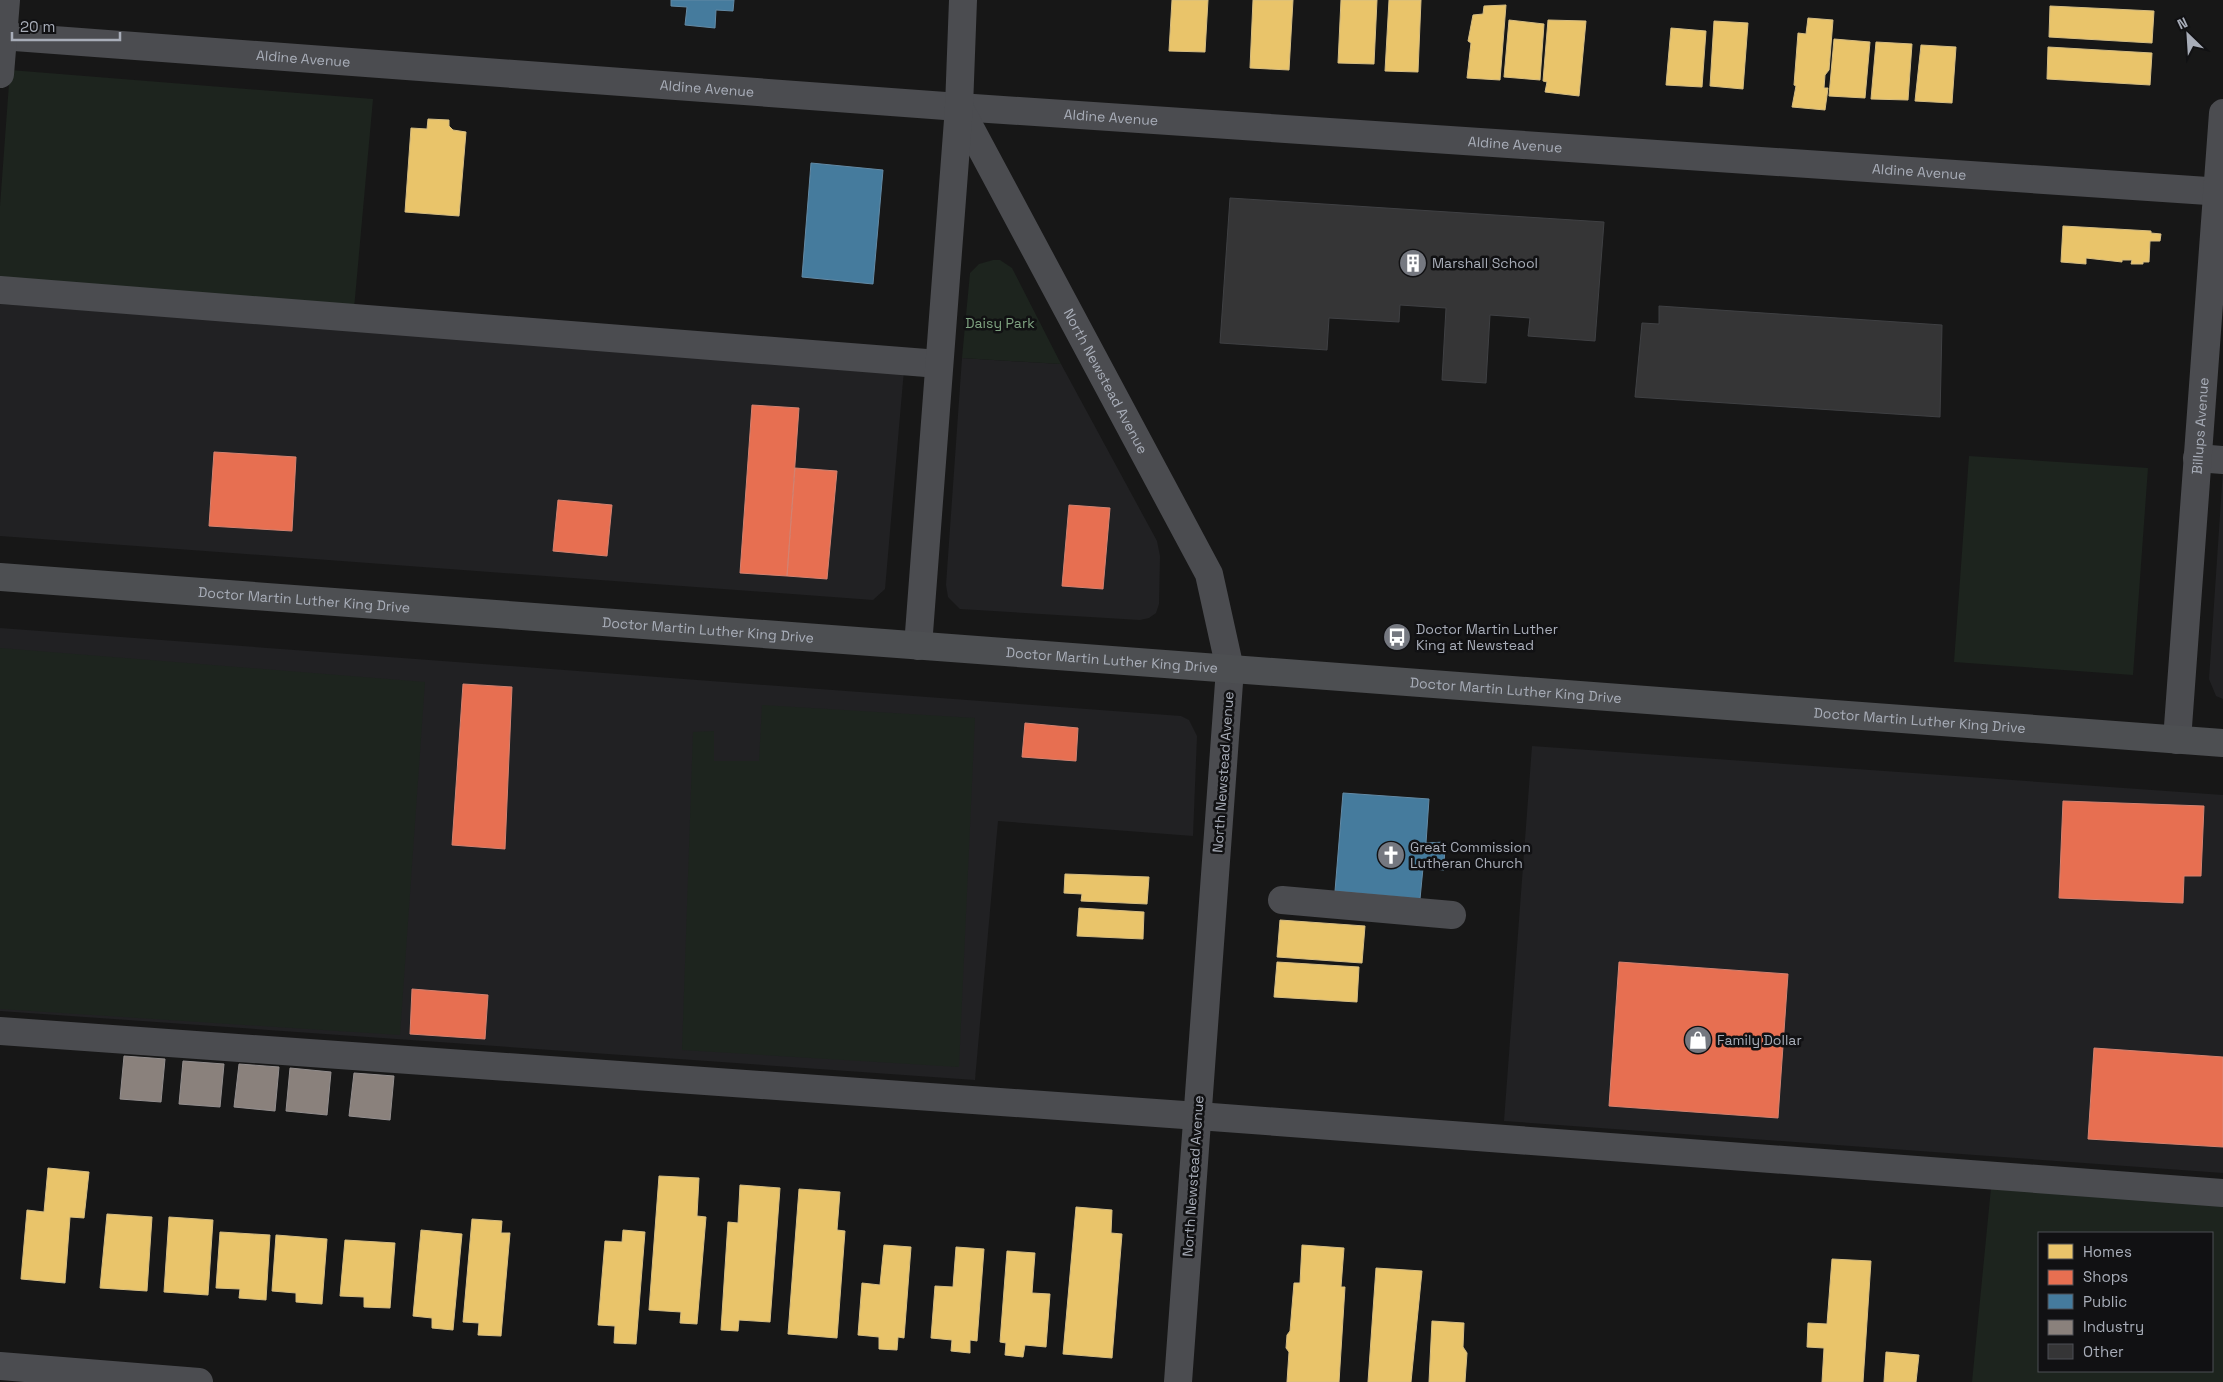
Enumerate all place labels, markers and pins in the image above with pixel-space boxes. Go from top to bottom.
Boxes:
building icon: Marshall School [1398,248,1428,278]
place label: Marshall School [1432,254,1538,272]
place label: Doctor Martin Luther King at Newstead [1416,620,1558,654]
bus stop icon: Doctor Martin Luther King at Newstead [1382,622,1412,652]
place label: Great Commission Lutheran Church [1410,838,1531,872]
church icon: Great Commission Lutheran Church [1376,840,1406,870]
shop icon: Family Dollar [1683,1025,1713,1055]
place label: Family Dollar [1717,1031,1802,1049]

